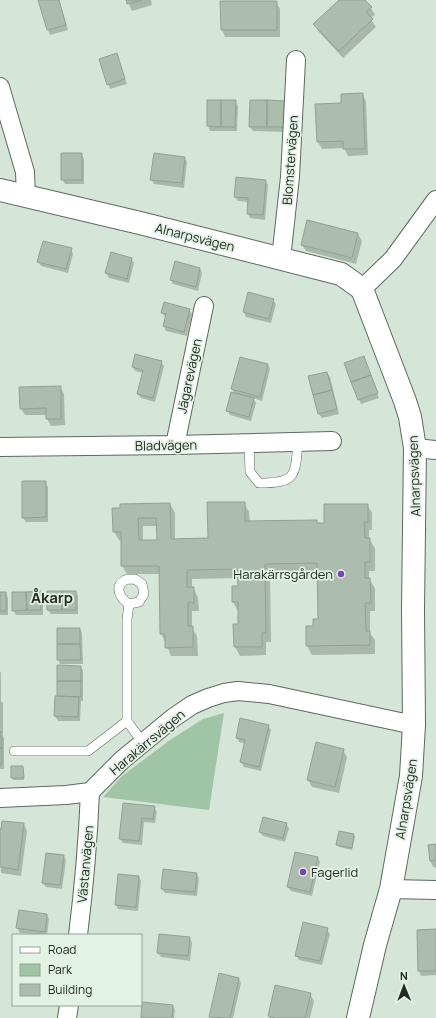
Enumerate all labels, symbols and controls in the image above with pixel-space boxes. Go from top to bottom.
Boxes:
street label: Blomstervägen [278,114,302,206]
street label: Alnarpsvägen [153,218,237,256]
street label: Jägarevägen [172,337,206,415]
street label: Bladvägen [135,435,197,455]
street label: Alnarpsvägen [404,435,424,517]
place label: Harakärrsgården [233,565,333,583]
marker: Harakärrsgården [336,569,346,579]
district label: Åkarp [31,587,73,608]
street label: Harakärrsvägen [105,705,189,779]
street label: Alnarpsvägen [391,757,421,841]
street label: Västanvägen [73,825,97,903]
place label: Fagerlid [311,863,358,881]
marker: Fagerlid [298,867,308,877]
legend [12,934,142,1006]
text: Road [48,941,76,958]
text: Park [48,961,73,978]
north arrow [384,966,424,1006]
text: N [400,968,408,983]
text: Building [48,981,92,998]

